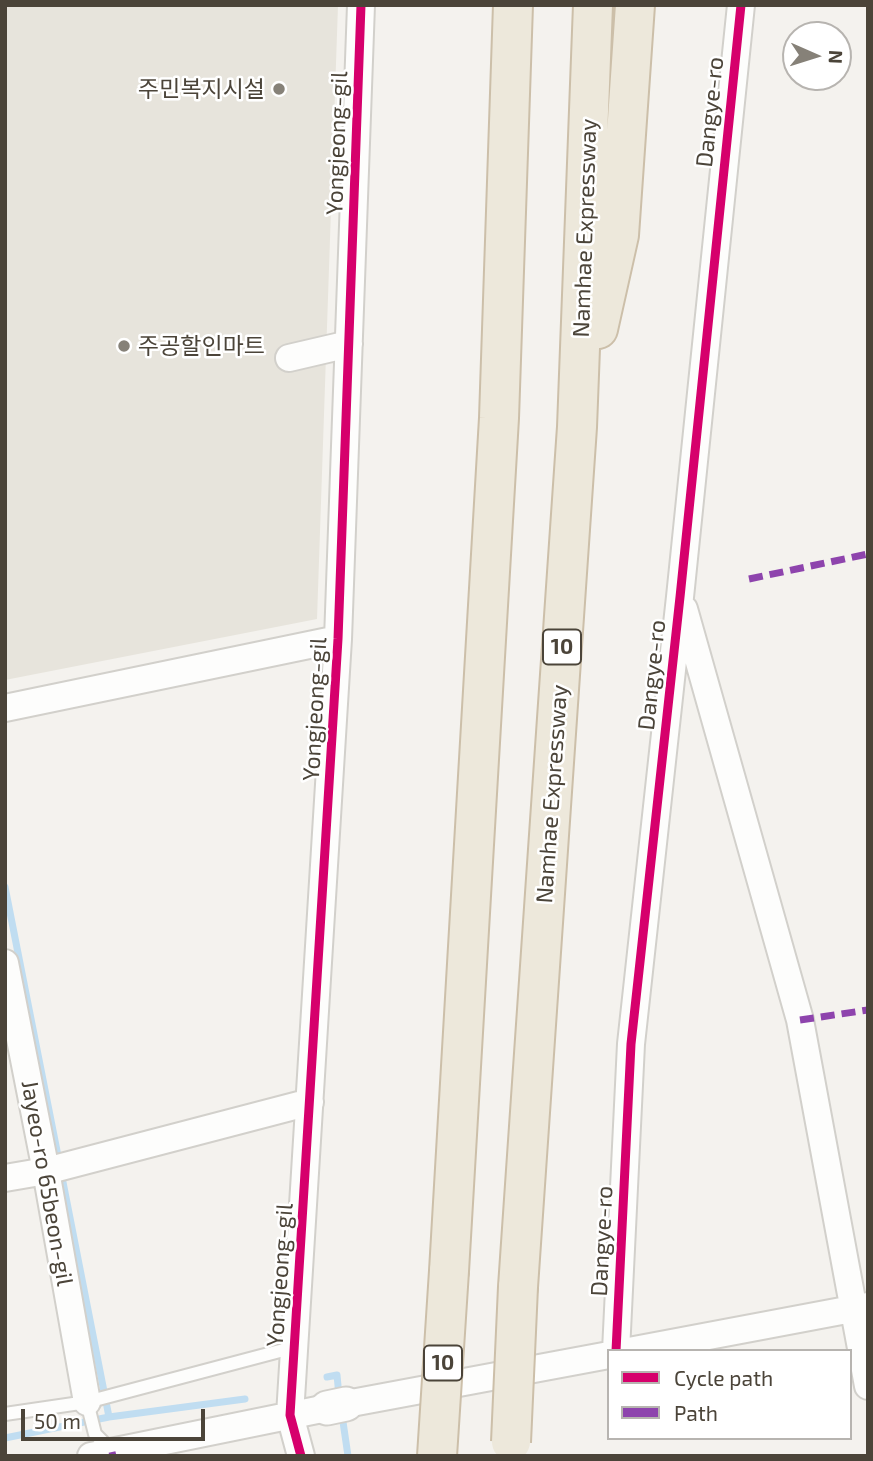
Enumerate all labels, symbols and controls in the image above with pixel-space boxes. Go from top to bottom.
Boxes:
north arrow [782,21,852,91]
text: N [825,50,848,64]
street label: Dangye-ro [690,55,730,169]
street label: Yongjeong-gil [321,71,353,215]
place label: 주민복지시설 [138,75,265,103]
marker: 주민복지시설 [271,81,287,97]
street label: Namhae Expressway [567,118,603,338]
place label: 주공할인마트 [138,332,265,360]
marker: 주공할인마트 [116,338,132,354]
street label: Dangye-ro [632,618,672,732]
road number: 10 [543,630,581,664]
street label: Yongjeong-gil [297,636,333,782]
street label: Namhae Expressway [531,684,573,904]
street label: Jayeo-ro 65beon-gil [15,1078,79,1288]
street label: Dangye-ro [585,1185,619,1297]
street label: Yongjeong-gil [261,1202,299,1348]
road number: 10 [424,1346,462,1380]
legend [607,1349,852,1440]
text: Cycle path [674,1365,773,1390]
scale bar [24,1394,208,1438]
text: Path [674,1400,718,1425]
text: 50 m [34,1408,81,1433]

